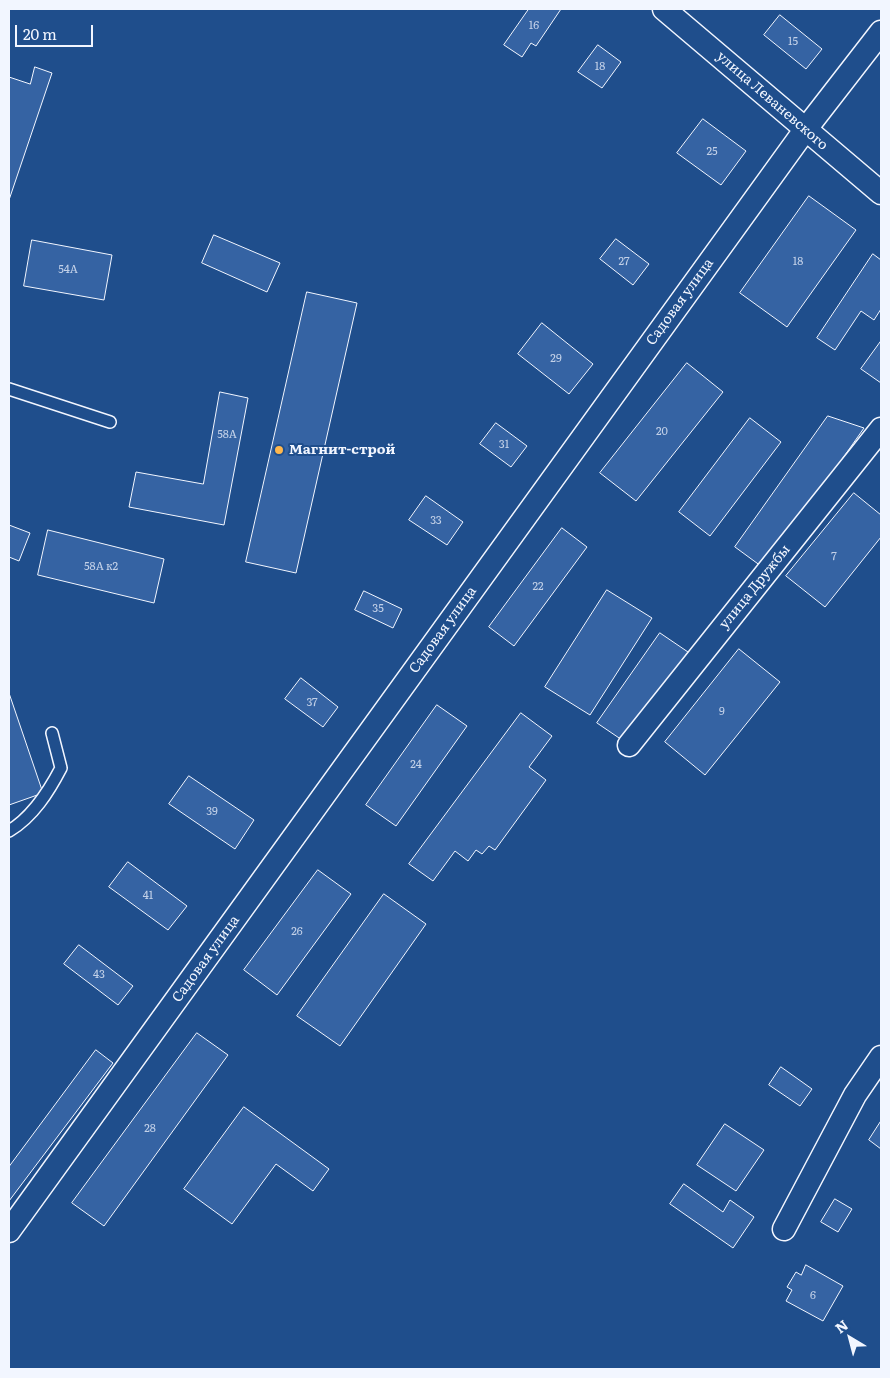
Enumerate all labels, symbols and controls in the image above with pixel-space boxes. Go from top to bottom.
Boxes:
scale bar [18,15,95,47]
house number: 16 [529,19,539,33]
text: 20 m [23,22,57,45]
house number: 15 [788,35,798,49]
street label: улица Леваневского [713,48,831,154]
house number: 18 [595,60,605,74]
house number: 25 [706,145,718,159]
house number: 27 [618,255,630,269]
street label: Садовая улица [643,255,717,349]
house number: 18 [793,255,803,269]
house number: 54А [58,263,78,277]
house number: 29 [550,352,562,366]
house number: 20 [656,425,668,439]
house number: 58А [217,428,237,442]
house number: 31 [499,438,509,452]
place label: Магнит-строй [289,442,396,458]
marker: Магнит-строй [273,444,285,456]
house number: 33 [430,514,442,528]
street label: улица Дружбы [716,541,794,633]
house number: 7 [831,550,837,564]
house number: 58А к2 [84,560,118,574]
house number: 22 [532,580,544,594]
street label: Садовая улица [406,583,480,677]
house number: 35 [372,602,384,616]
house number: 37 [306,696,318,710]
house number: 9 [719,705,725,719]
house number: 24 [410,758,422,772]
house number: 39 [206,805,218,819]
house number: 41 [143,889,153,903]
street label: Садовая улица [169,912,243,1006]
house number: 26 [291,925,303,939]
house number: 43 [93,968,105,982]
house number: 28 [144,1122,156,1136]
house number: 6 [810,1289,816,1303]
north arrow [825,1313,875,1363]
text: N [830,1314,852,1338]

